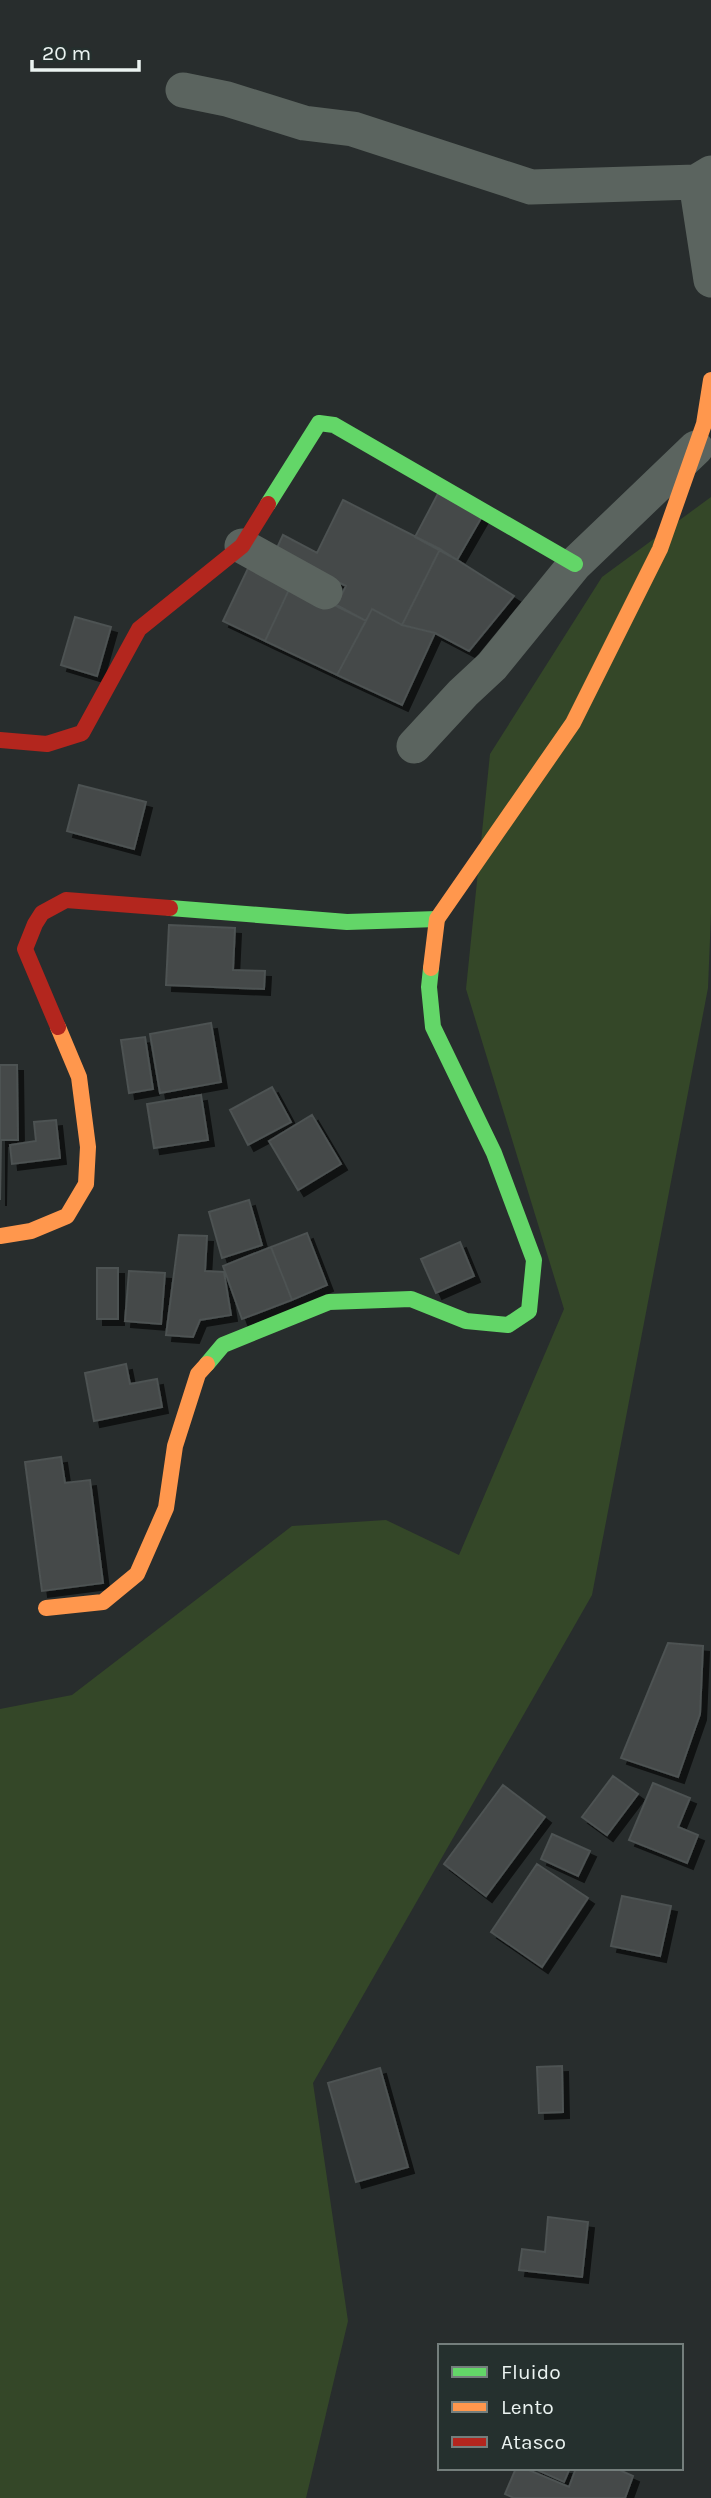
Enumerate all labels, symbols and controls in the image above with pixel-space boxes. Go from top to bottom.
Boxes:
scale bar [32,28,138,72]
text: 20 m [42,41,91,65]
legend [438,2344,683,2470]
text: Fluido [501,2360,561,2384]
text: Lento [501,2395,554,2419]
text: Atasco [501,2430,566,2454]

